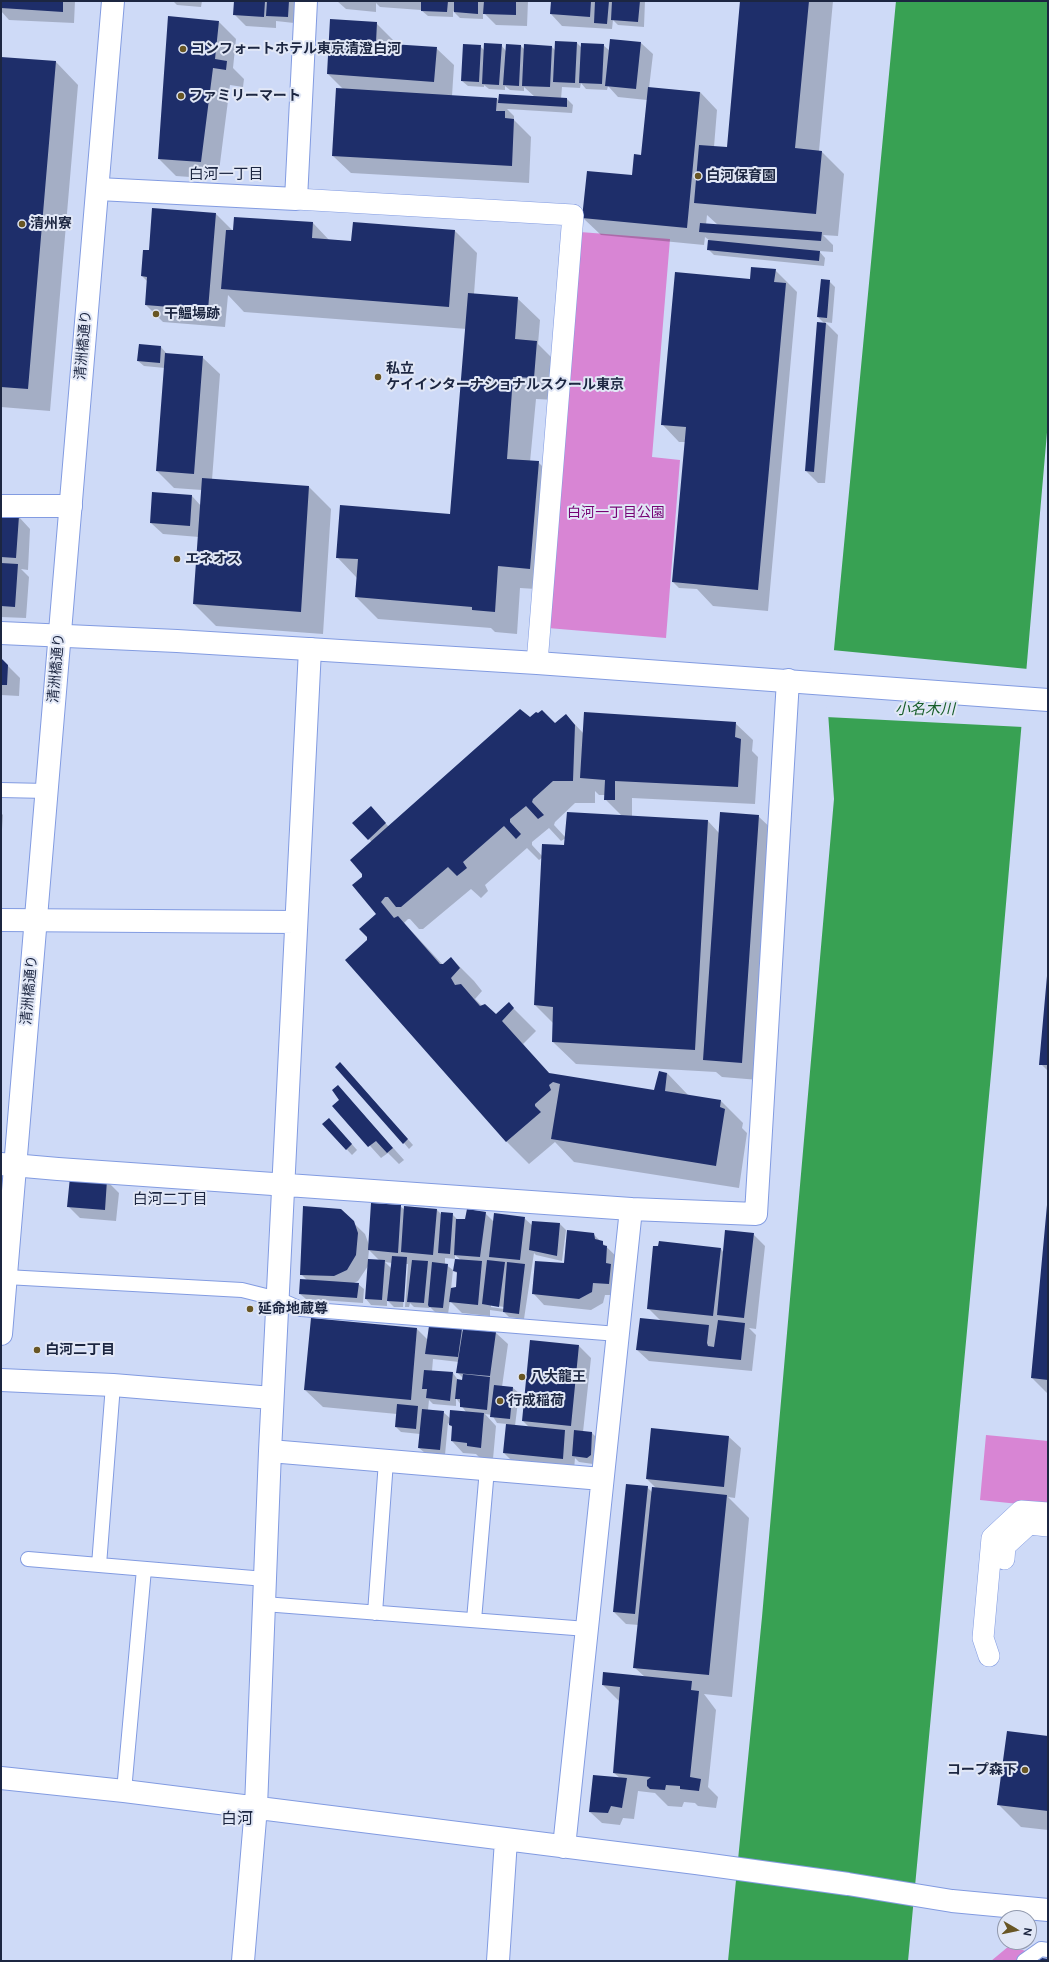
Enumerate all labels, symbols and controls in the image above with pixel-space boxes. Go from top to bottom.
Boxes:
place label: コンフォートホテル東京清澄白河 [191,41,401,57]
marker: コンフォートホテル東京清澄白河 [178,44,188,54]
place label: ファミリーマート [189,88,301,104]
marker: ファミリーマート [176,91,186,101]
district label: 白河一丁目 [189,166,263,184]
place label: 白河保育園 [706,168,776,184]
marker: 白河保育園 [693,171,703,181]
place label: 清州寮 [30,216,72,232]
marker: 清州寮 [17,219,27,229]
place label: 干鰮場跡 [164,306,220,322]
street label: 清洲橋通り [73,309,95,381]
marker: 干鰮場跡 [151,309,161,319]
place label: 私立 ケイインターナショナルスクール東京 [386,361,624,394]
marker: 私立 ケイインターナショナルスクール東京 [373,372,383,382]
park label: 白河一丁目公園 [567,505,665,521]
place label: エネオス [185,551,241,567]
marker: エネオス [172,554,182,564]
street label: 清洲橋通り [46,632,68,704]
water label: 小名木川 [895,701,955,719]
street label: 清洲橋通り [19,954,41,1026]
district label: 白河二丁目 [133,1191,207,1209]
place label: 延命地蔵尊 [258,1301,328,1317]
marker: 延命地蔵尊 [245,1304,255,1314]
place label: 白河二丁目 [45,1342,115,1358]
marker: 白河二丁目 [32,1345,42,1355]
place label: 八大龍王 [530,1369,586,1385]
marker: 八大龍王 [517,1372,527,1382]
place label: 行成稲荷 [508,1393,564,1409]
marker: 行成稲荷 [495,1396,505,1406]
place label: コープ森下 [947,1762,1017,1778]
marker: コープ森下 [1020,1765,1030,1775]
district label: 白河 [221,1810,253,1830]
north arrow [997,1910,1037,1950]
text: N [1020,1927,1035,1937]

